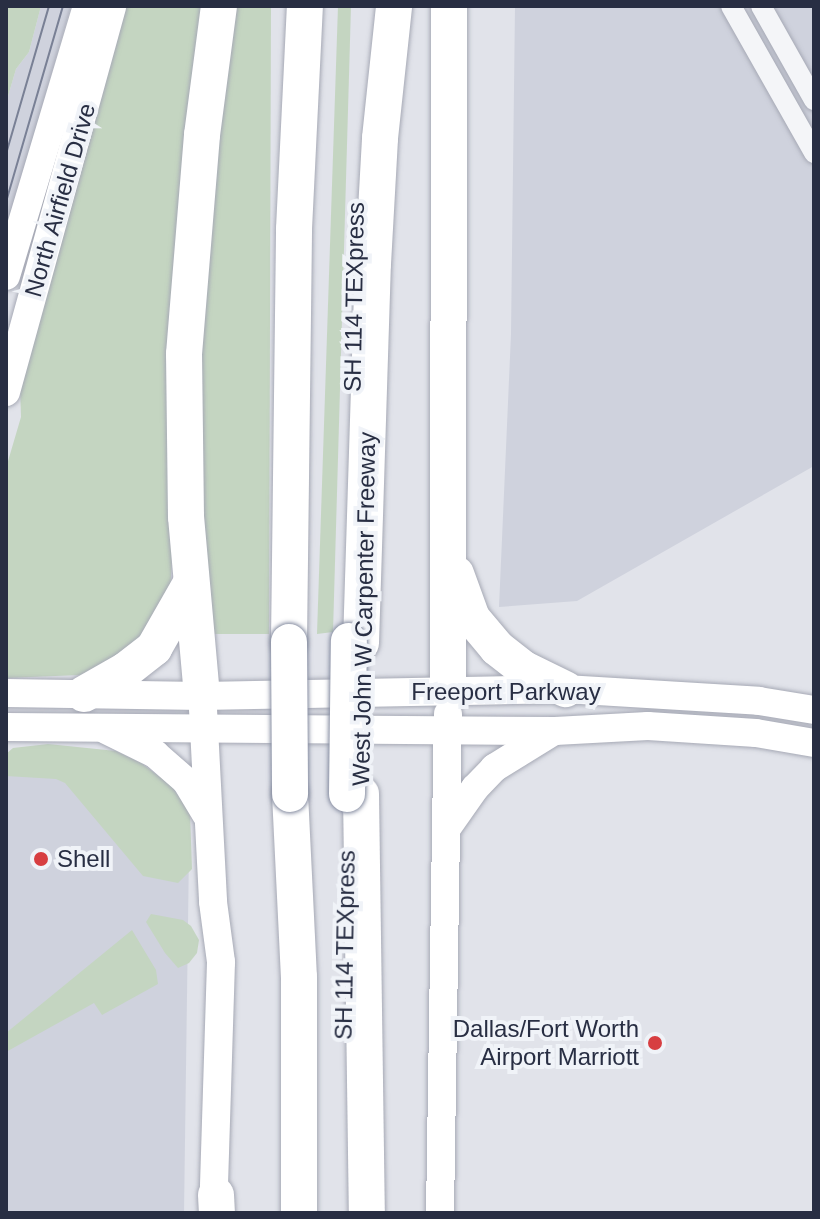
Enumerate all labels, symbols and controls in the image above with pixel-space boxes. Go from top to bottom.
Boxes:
street label: North Airfield Drive [18,99,102,301]
street label: SH 114 TEXpress [338,202,370,392]
street label: West John W Carpenter Freeway [347,432,381,786]
street label: Freeport Parkway [411,678,601,706]
place label: Shell [57,845,110,873]
marker: Shell [32,850,50,868]
street label: SH 114 TEXpress [329,850,361,1040]
place label: Dallas/Fort Worth Airport Marriott [453,1015,639,1071]
marker: Dallas/Fort Worth Airport Marriott [646,1034,664,1052]

